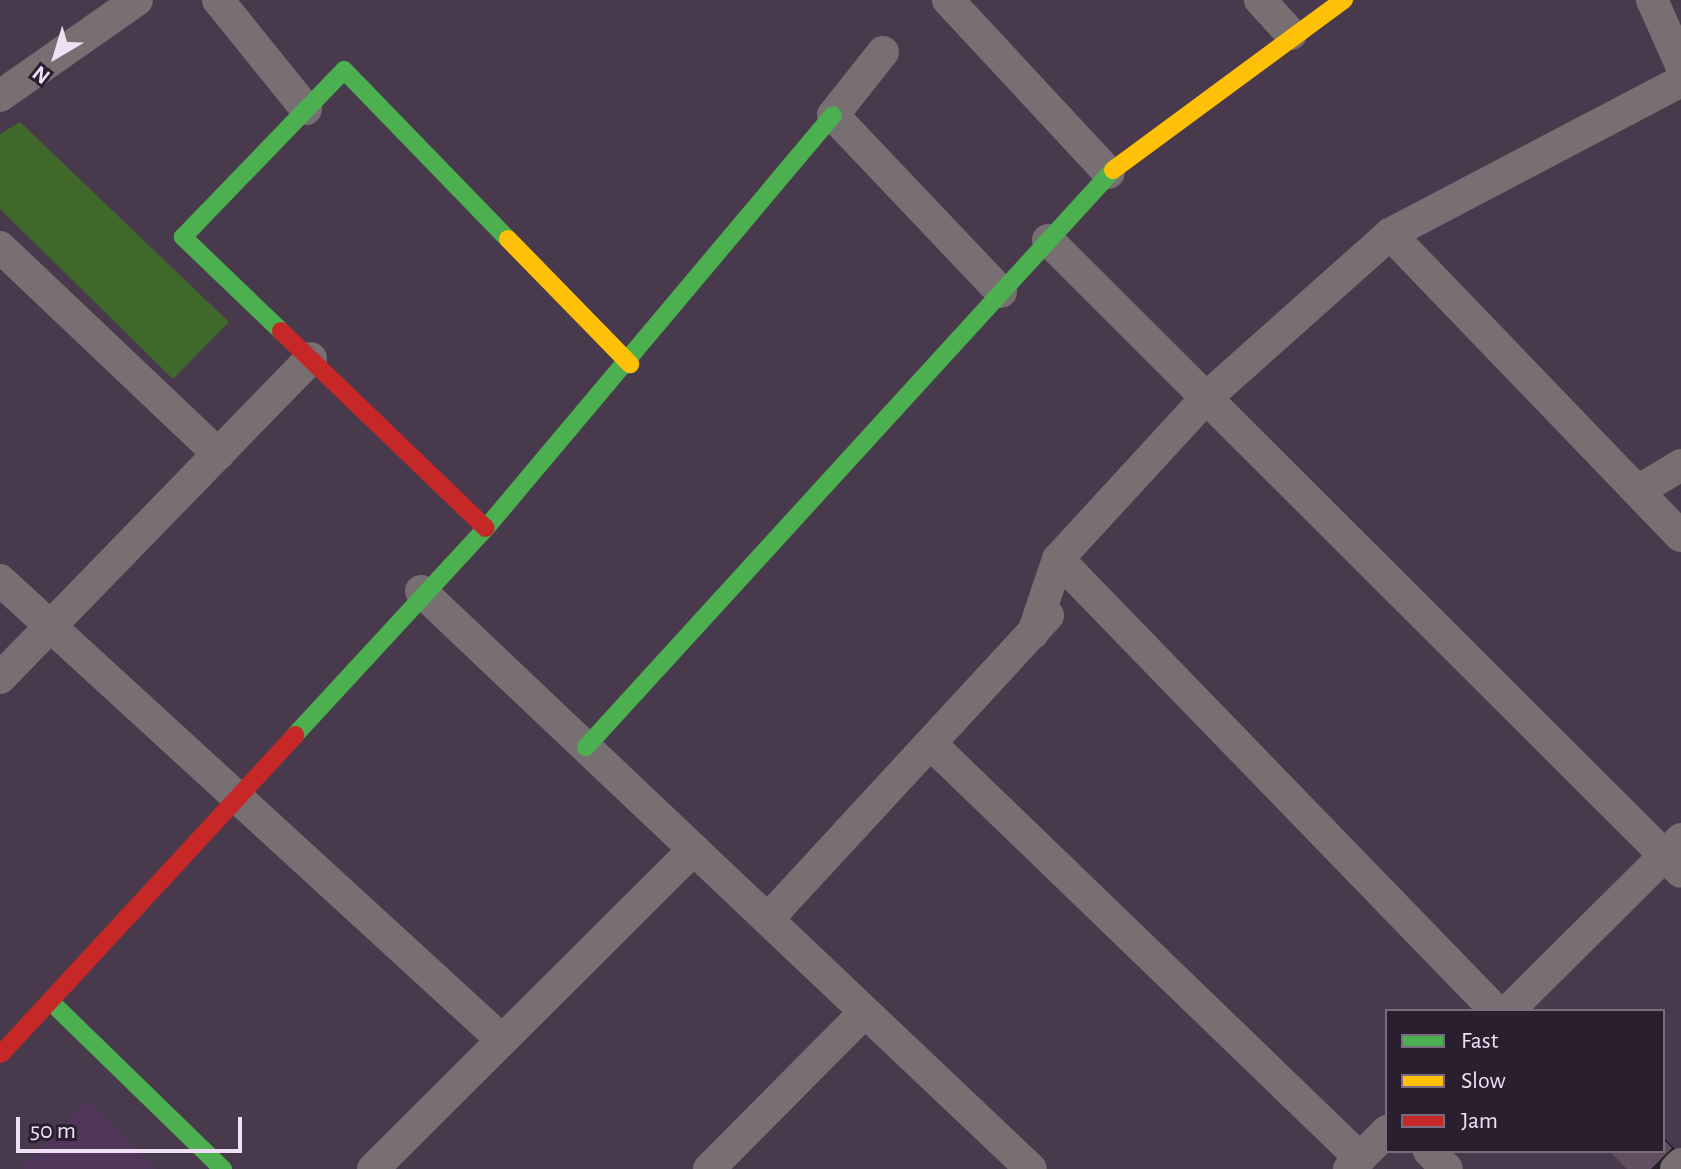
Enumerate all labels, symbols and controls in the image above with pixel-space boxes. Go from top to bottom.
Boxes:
north arrow [16,16,96,96]
text: N [28,62,54,88]
legend [1385,1009,1665,1153]
text: Fast [1461,1029,1498,1053]
text: Slow [1461,1069,1506,1093]
scale bar [20,1101,246,1151]
text: Jam [1461,1109,1498,1133]
text: 50 m [30,1119,76,1143]

